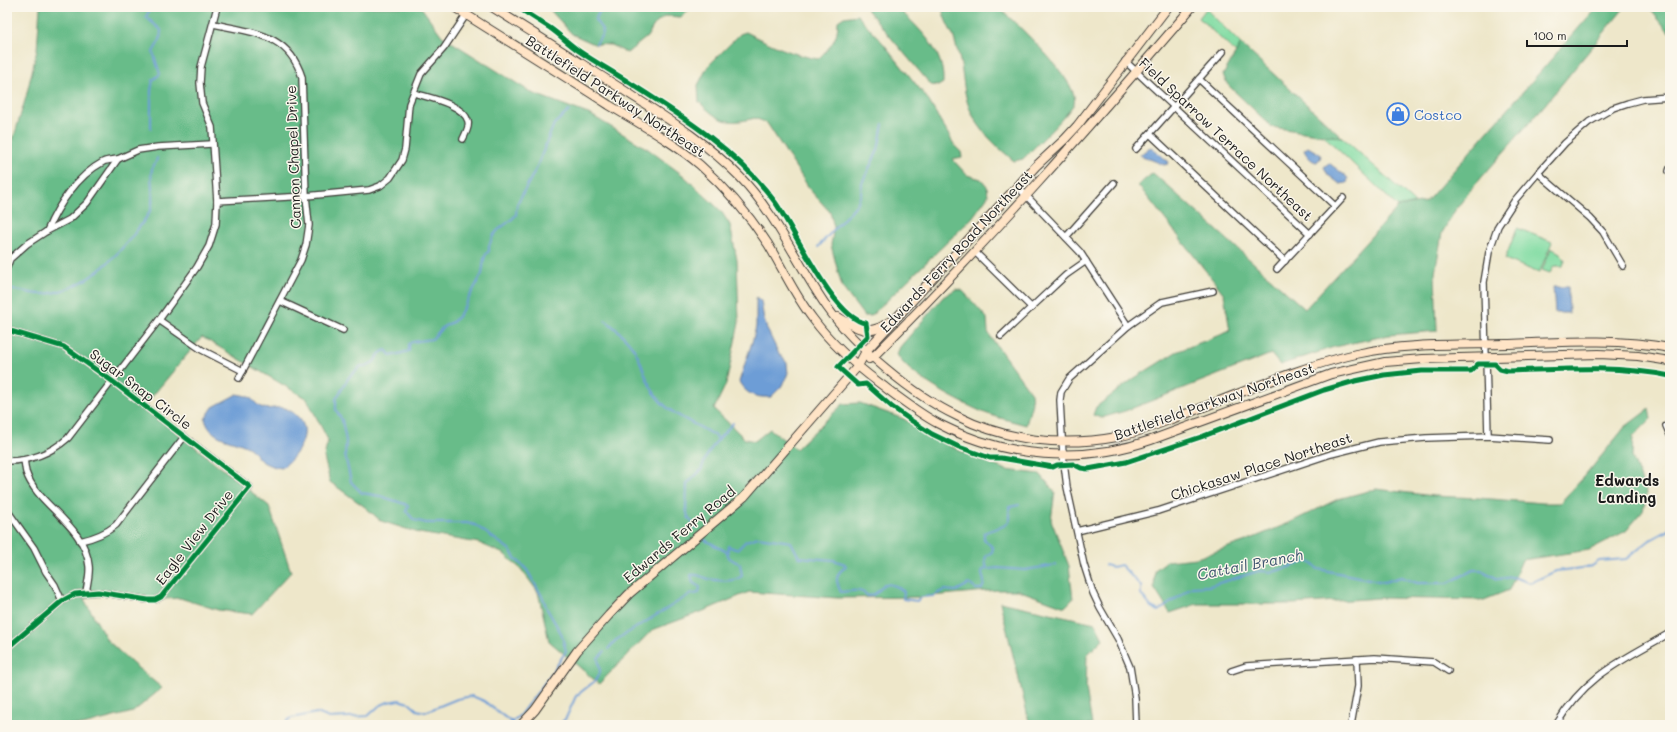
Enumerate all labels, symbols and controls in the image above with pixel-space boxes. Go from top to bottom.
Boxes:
scale bar [1527,22,1627,48]
text: 100 m [1533,27,1567,43]
street label: Battlefield Parkway Northeast [523,31,709,161]
street label: Field Sparrow Terrace Northeast [1135,53,1317,225]
street label: Cannon Chapel Drive [281,85,305,229]
shop icon: Costco [1385,101,1411,127]
place label: Costco [1414,105,1462,124]
street label: Edwards Ferry Road Northeast [876,166,1036,336]
street label: Sugar Snap Circle [86,344,196,434]
street label: Battlefield Parkway Northeast [1111,358,1317,444]
street label: Chickasaw Place Northeast [1168,428,1354,504]
district label: Edwards Landing [1595,470,1659,507]
street label: Edwards Ferry Road [619,481,739,587]
street label: Eagle View Drive [151,486,237,588]
water label: Cattail Branch [1195,544,1305,584]

